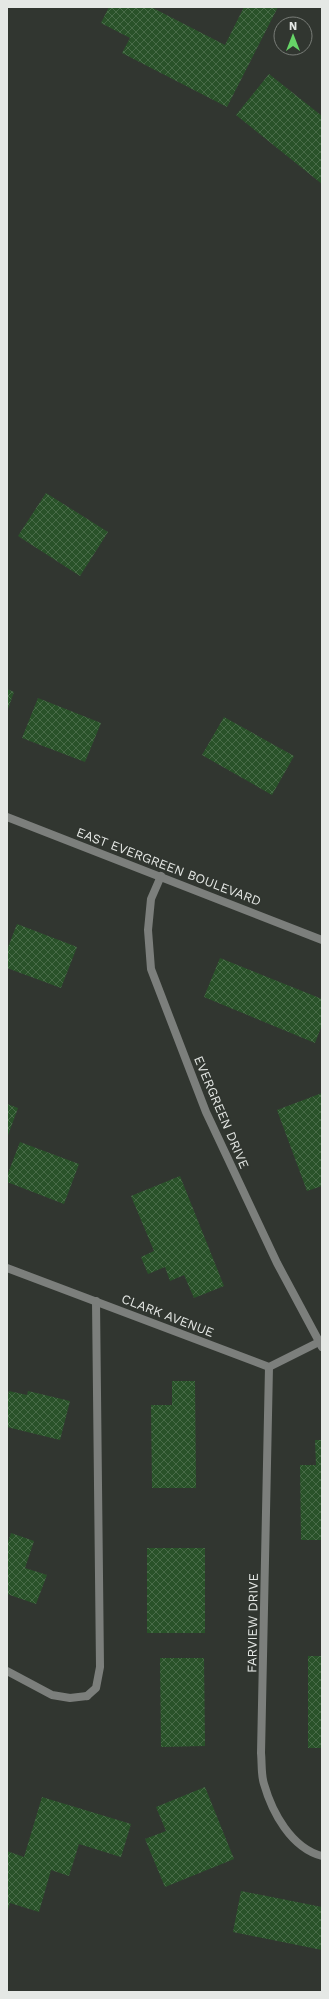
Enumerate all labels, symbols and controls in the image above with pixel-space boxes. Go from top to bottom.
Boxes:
north arrow [273,16,313,56]
text: N [289,20,297,33]
street label: EAST EVERGREEN BOULEVARD [74,824,263,909]
street label: EVERGREEN DRIVE [191,1054,252,1171]
street label: CLARK AVENUE [120,1291,216,1340]
street label: FARVIEW DRIVE [244,1573,261,1673]

